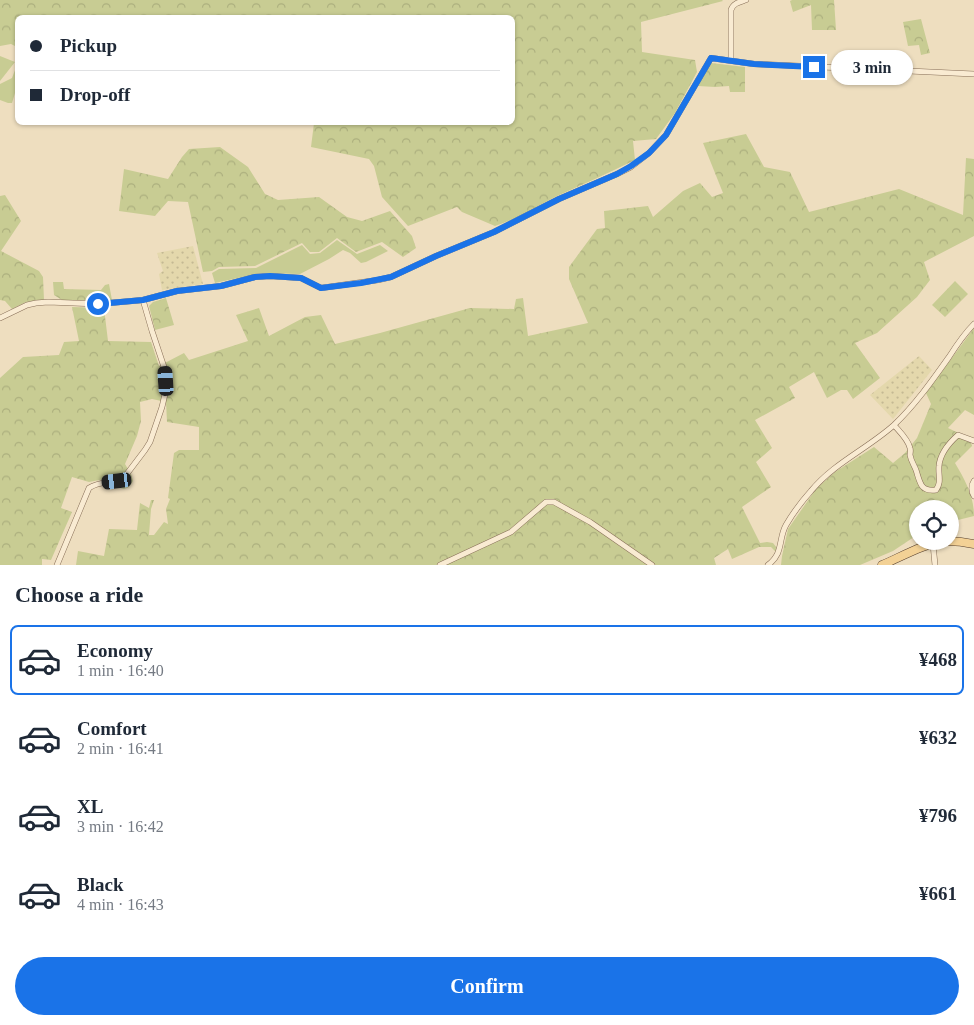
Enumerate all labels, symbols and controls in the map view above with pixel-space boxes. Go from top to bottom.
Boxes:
text: Pickup [60,35,117,56]
callout: 3 min [832,50,914,84]
route end [803,56,825,78]
text: 3 min [853,59,891,76]
text: Drop-off [60,84,130,105]
route start [87,293,109,315]
car [157,366,174,396]
car [101,472,132,490]
map controls [909,500,959,550]
button: locate [909,500,959,550]
text: Choose a ride [15,582,143,607]
icon: car [17,638,62,683]
text: Economy [77,640,153,661]
text: ¥468 [919,649,957,670]
text: 1 min · 16:40 [77,662,164,679]
icon: car [17,716,62,761]
text: Comfort [77,718,147,739]
text: ¥632 [919,727,957,748]
text: 2 min · 16:41 [77,740,164,757]
icon: car [17,794,62,839]
text: XL [77,796,103,817]
text: ¥796 [919,805,957,826]
text: 3 min · 16:42 [77,818,164,835]
icon: car [17,872,62,917]
text: Black [77,874,123,895]
text: ¥661 [919,883,957,904]
text: 4 min · 16:43 [77,896,164,913]
button: Confirm [15,957,959,1015]

